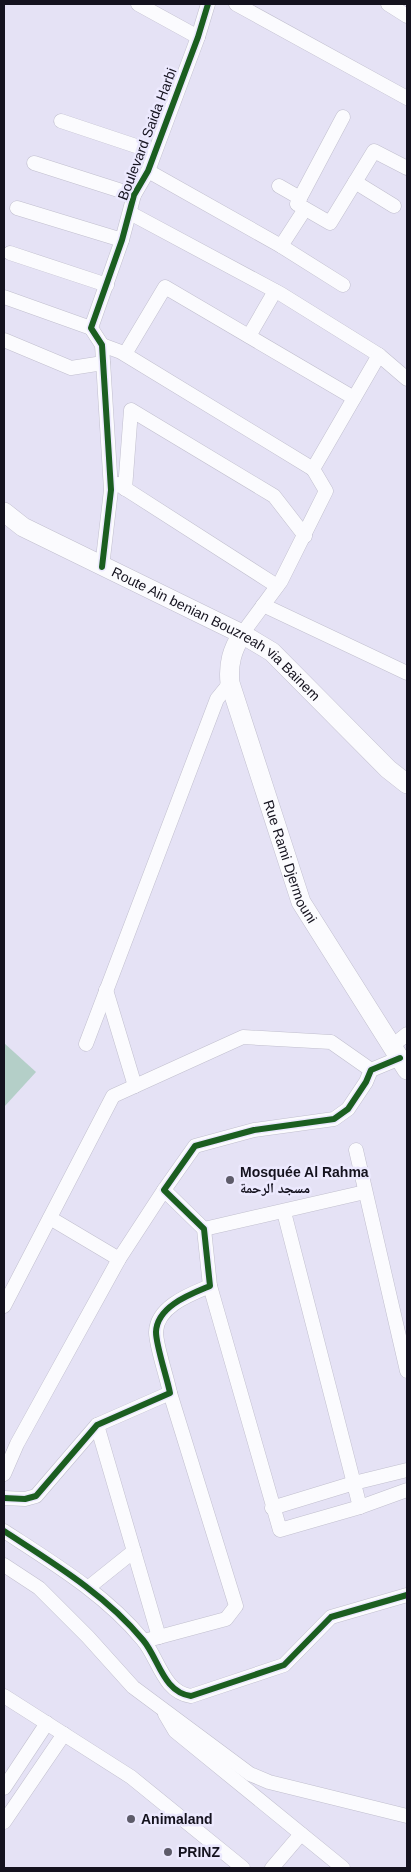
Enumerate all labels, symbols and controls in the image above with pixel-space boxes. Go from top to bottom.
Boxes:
street label: Boulevard Saida Harbi [114,66,180,202]
street label: Route Ain benian Bouzreah via Bainem [109,564,323,704]
street label: Rue Rami Djermouni [260,798,320,926]
place label: Mosquée Al Rahma مسجد الرحمة [240,1164,369,1196]
marker: Mosquée Al Rahma مسجد الرحمة [224,1174,236,1186]
place label: Animaland [141,1811,213,1827]
marker: Animaland [125,1813,137,1825]
place label: PRINZ [178,1844,220,1860]
marker: PRINZ [162,1846,174,1858]

